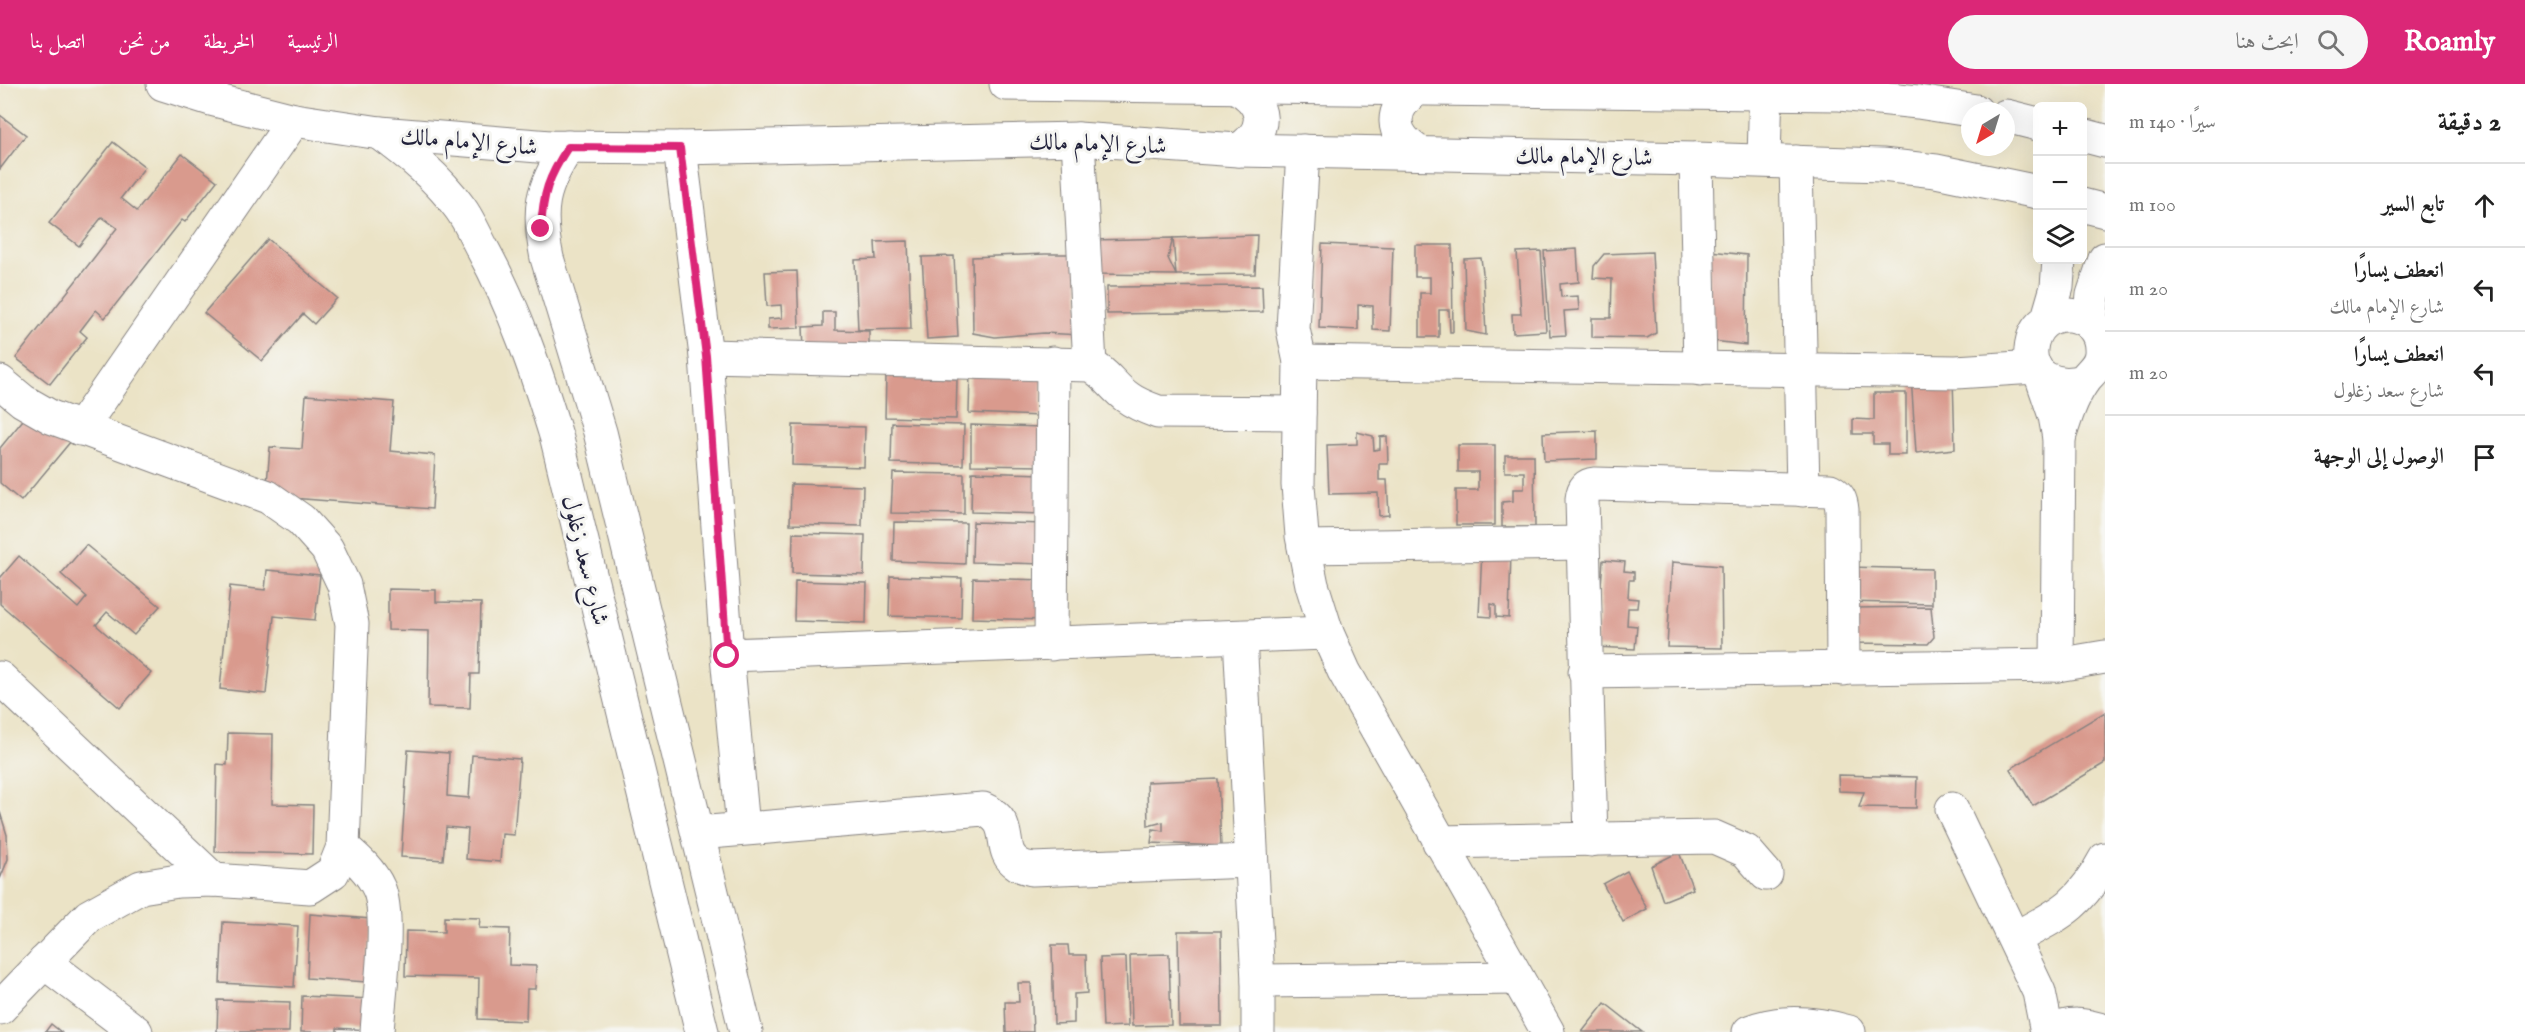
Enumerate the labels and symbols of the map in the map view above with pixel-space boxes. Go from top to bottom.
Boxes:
north arrow [1961,102,2015,156]
street label: شارع الإمام مالك [399,121,539,168]
street label: شارع الإمام مالك [1029,127,1167,166]
street label: شارع الإمام مالك [1515,141,1653,178]
route end [527,215,553,241]
street label: شارع سعد زغلول [551,492,616,629]
route start [713,642,739,668]

